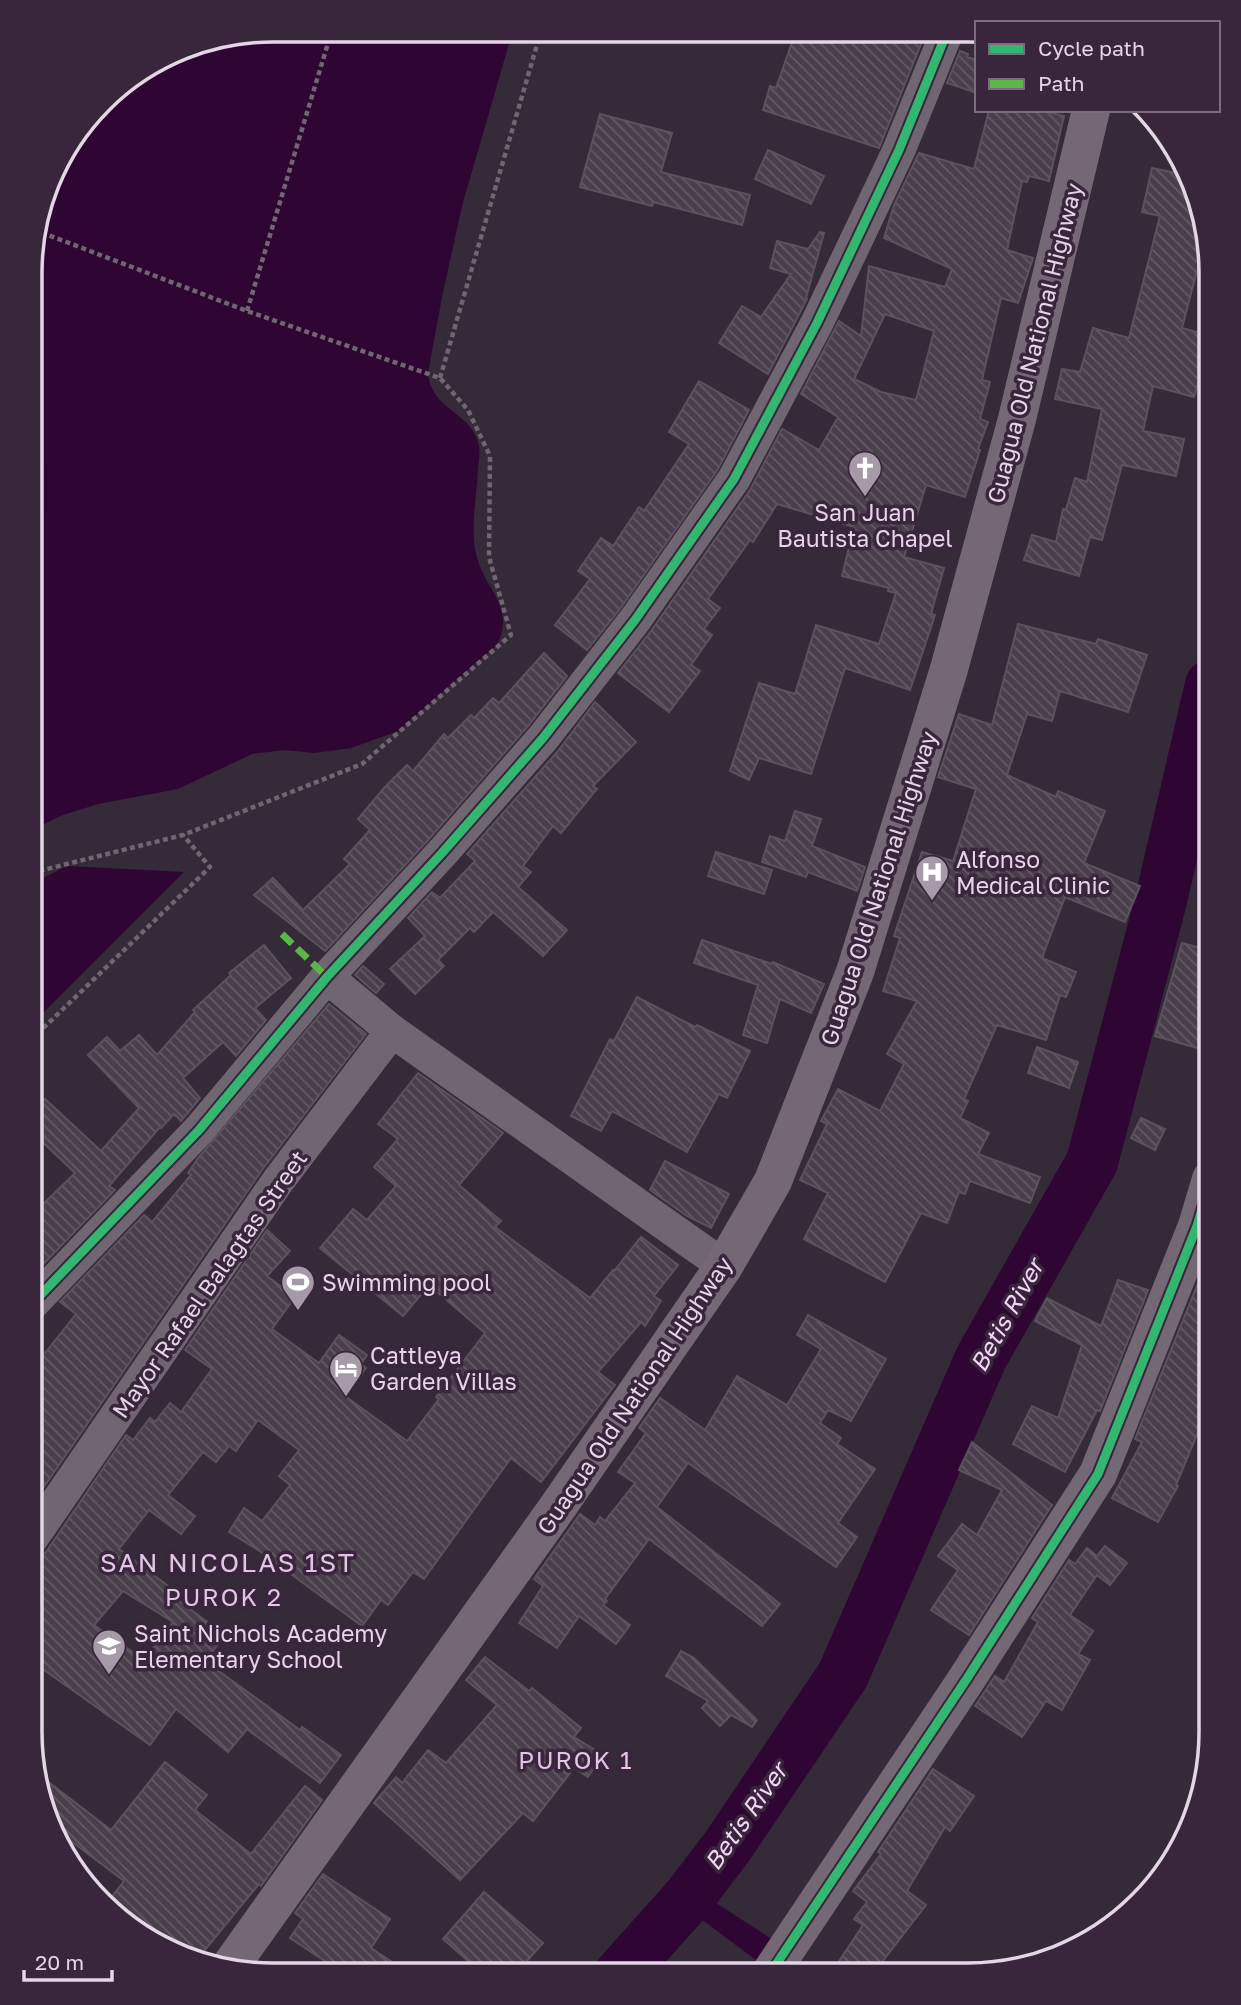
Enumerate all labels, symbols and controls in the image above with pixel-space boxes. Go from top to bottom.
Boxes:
legend [975,21,1220,112]
text: Cycle path [1038,35,1145,61]
text: Path [1038,70,1085,96]
street label: Guagua Old National Highway [981,180,1087,506]
church icon: San Juan Bautista Chapel [846,449,884,498]
place label: San Juan Bautista Chapel [777,498,953,552]
street label: Guagua Old National Highway [814,727,942,1049]
place label: Alfonso Medical Clinic [956,845,1110,899]
hospital icon: Alfonso Medical Clinic [913,853,951,902]
street label: Mayor Rafael Balagtas Street [106,1145,312,1423]
street label: Guagua Old National Highway [530,1251,738,1539]
water label: Betis River [963,1251,1050,1376]
sports icon: Swimming pool [279,1263,317,1312]
place label: Swimming pool [322,1268,491,1296]
place label: Cattleya Garden Villas [370,1341,517,1395]
hotel icon: Cattleya Garden Villas [327,1349,365,1398]
district label: SAN NICOLAS 1ST [100,1547,356,1578]
district label: PUROK 2 [165,1582,283,1611]
place label: Saint Nichols Academy Elementary School [134,1619,387,1673]
school or university icon: Saint Nichols Academy Elementary School [90,1627,128,1676]
district label: PUROK 1 [518,1745,634,1774]
water label: Betis River [698,1754,794,1875]
scale bar [24,1938,112,1982]
text: 20 m [35,1949,84,1975]

